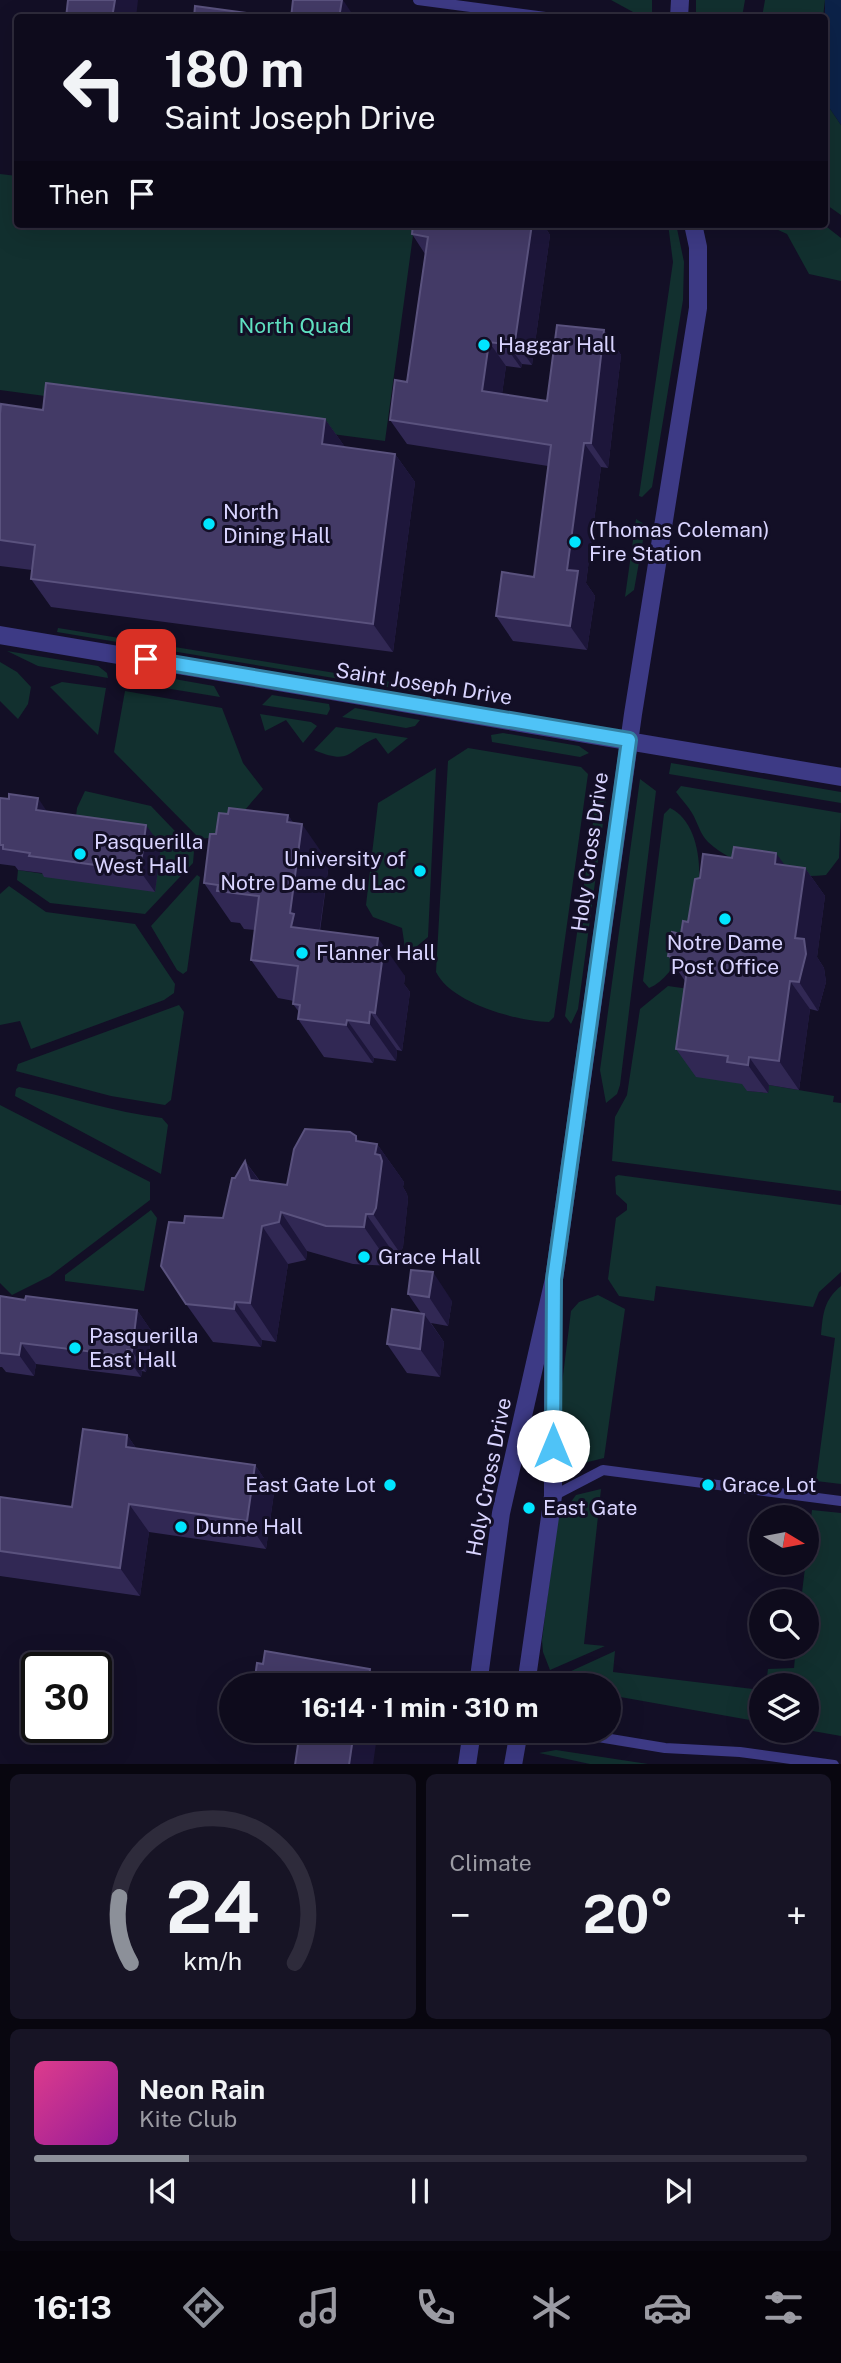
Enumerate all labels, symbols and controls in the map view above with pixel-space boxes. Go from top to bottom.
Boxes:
text: 180 m [164,40,304,98]
icon: left [49,42,140,133]
text: Saint Joseph Drive [164,99,436,136]
icon: arrive [123,175,161,213]
text: Then [49,179,109,210]
park label: North Quad [239,313,351,338]
place label: Haggar Hall [498,332,616,357]
marker: Haggar Hall [476,337,492,353]
place label: North Dining Hall [223,499,331,548]
marker: North Dining Hall [201,516,217,532]
place label: (Thomas Coleman) Fire Station [589,517,769,566]
marker: (Thomas Coleman) Fire Station [567,534,583,550]
pin [116,629,176,689]
icon: arrive [127,640,165,678]
street label: Saint Joseph Drive [334,657,514,710]
street label: Holy Cross Drive [566,771,613,933]
place label: Pasquerilla West Hall [94,829,203,878]
marker: Pasquerilla West Hall [72,846,88,862]
place label: University of Notre Dame du Lac [220,846,406,895]
marker: University of Notre Dame du Lac [412,863,428,879]
marker: Notre Dame Post Office [717,911,733,927]
place label: Notre Dame Post Office [667,930,783,979]
place label: Flanner Hall [316,940,436,965]
marker: Flanner Hall [294,945,310,961]
place label: Grace Hall [378,1244,481,1269]
marker: Grace Hall [356,1249,372,1265]
place label: Pasquerilla East Hall [89,1323,198,1372]
marker: Pasquerilla East Hall [67,1340,83,1356]
street label: Holy Cross Drive [461,1396,516,1558]
position arrow [516,1409,590,1483]
place label: East Gate Lot [245,1472,376,1497]
place label: Grace Lot [722,1472,816,1497]
marker: East Gate Lot [382,1477,398,1493]
marker: Grace Lot [700,1477,716,1493]
place label: East Gate [543,1495,637,1520]
marker: East Gate [521,1500,537,1516]
north arrow [749,1505,819,1575]
map controls [749,1505,819,1743]
place label: Dunne Hall [195,1514,303,1539]
marker: Dunne Hall [173,1519,189,1535]
button: search [749,1589,819,1659]
speed limit sign: 30 [21,1652,112,1743]
button: layers [749,1673,819,1743]
text: 16:14 · 1 min · 310 m [301,1692,539,1723]
text: Climate [450,1849,532,1876]
text: 24 [166,1864,260,1949]
text: 20° [583,1884,674,1945]
text: − [450,1893,471,1938]
text: + [786,1893,807,1938]
text: km/h [183,1945,242,1975]
text: Neon Rain [139,2074,265,2105]
text: Kite Club [139,2105,237,2132]
icon: previous [144,2172,182,2210]
icon: pause [401,2172,439,2210]
icon: next [659,2172,697,2210]
icon: directions [179,2283,228,2332]
icon: music [295,2283,344,2332]
icon: phone [411,2283,460,2332]
icon: climate [527,2283,576,2332]
icon: car [643,2283,692,2332]
icon: filters [759,2283,808,2332]
text: 16:13 [33,2289,112,2326]

